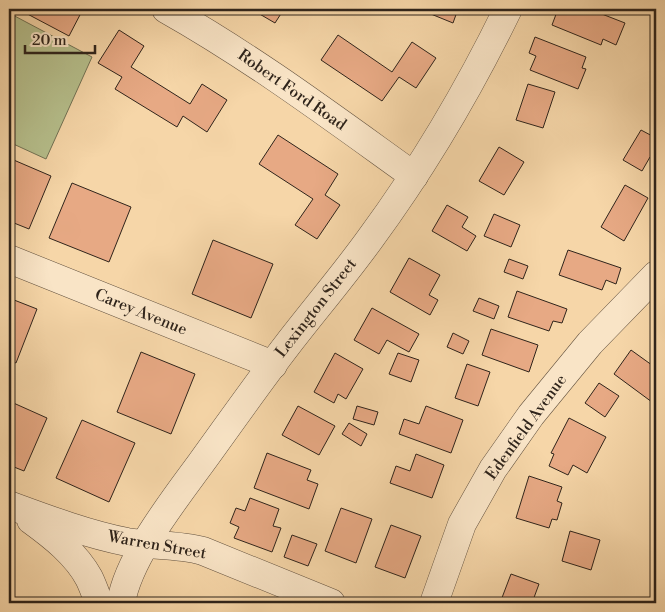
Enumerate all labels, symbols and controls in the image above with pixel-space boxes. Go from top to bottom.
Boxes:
scale bar [25,22,95,54]
text: 20 m [32,31,67,50]
street label: Robert Ford Road [234,45,350,135]
street label: Lexington Street [271,254,361,362]
street label: Carey Avenue [92,284,190,340]
street label: Edenfield Avenue [481,370,571,484]
street label: Warren Street [105,526,208,564]

